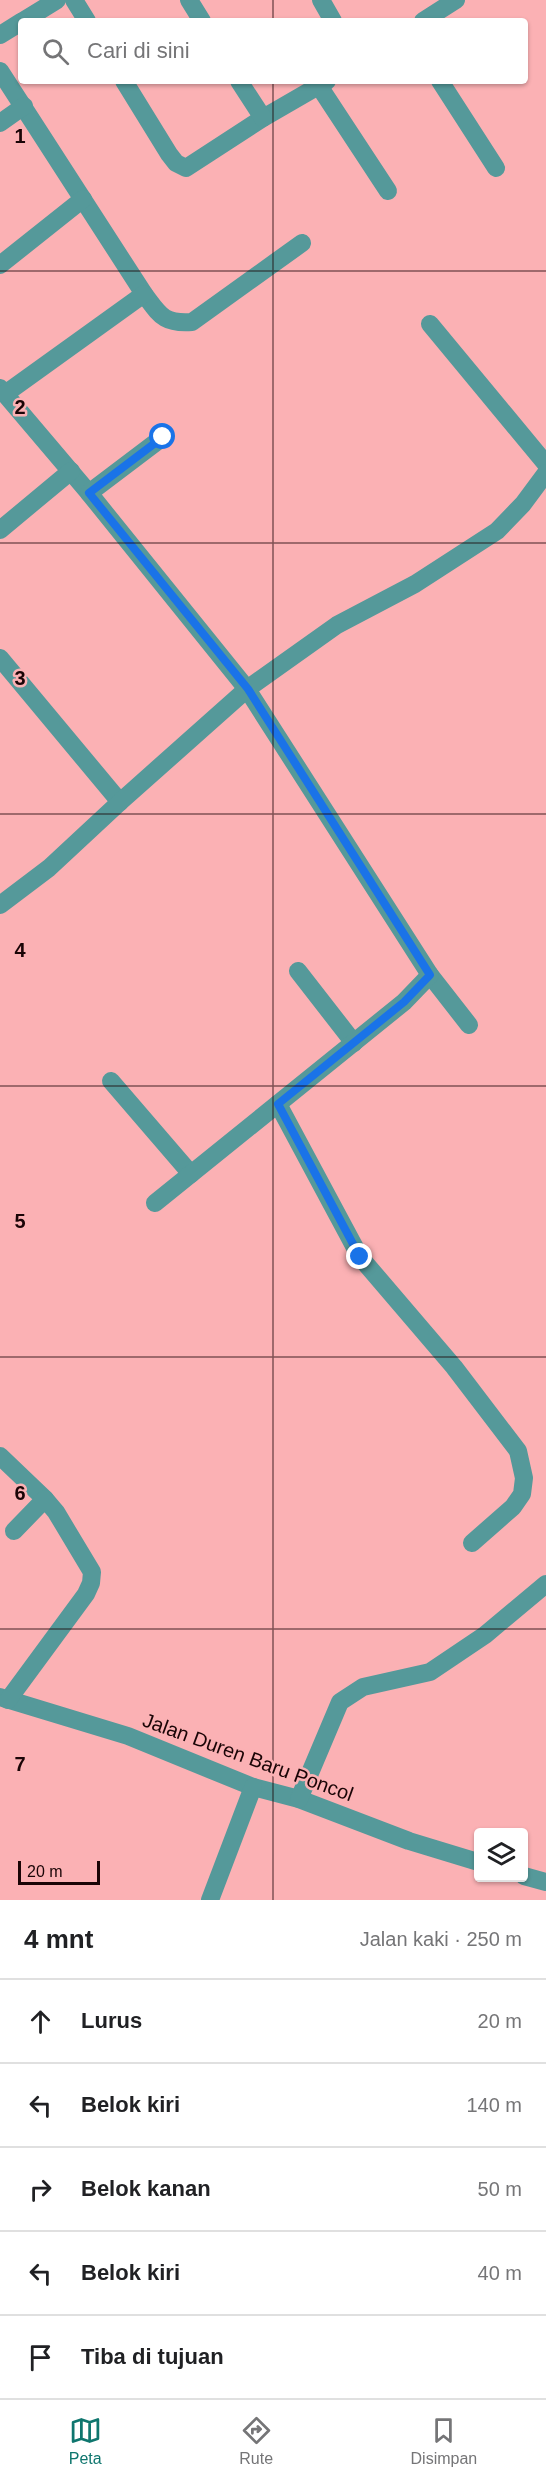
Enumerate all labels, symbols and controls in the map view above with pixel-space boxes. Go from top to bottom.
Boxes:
search box [18,18,528,84]
icon: search [39,35,72,68]
text: Cari di sini [87,38,190,63]
text: 1 [14,125,26,147]
text: 2 [14,396,26,418]
route start [149,423,175,449]
text: 3 [14,667,26,689]
text: 4 [14,939,26,961]
text: 5 [14,1210,26,1232]
route end [346,1243,372,1269]
text: 6 [14,1482,26,1504]
street label: Jalan Duren Baru Poncol [140,1709,356,1805]
text: 7 [14,1753,26,1775]
map controls [474,1828,528,1882]
button: layers [474,1828,528,1882]
scale bar [18,1858,100,1886]
text: 20 m [27,1863,63,1880]
text: 4 mnt [24,1924,93,1954]
text: Jalan kaki · 250 m [360,1928,522,1950]
icon: ahead [24,2005,57,2038]
text: Lurus [81,2008,142,2033]
text: 20 m [478,2010,522,2032]
icon: left [24,2089,57,2122]
text: Belok kiri [81,2092,180,2117]
text: 140 m [466,2094,522,2116]
icon: right [24,2173,57,2206]
text: Belok kanan [81,2176,211,2201]
text: 50 m [478,2178,522,2200]
icon: left [24,2257,57,2290]
text: Belok kiri [81,2260,180,2285]
text: 40 m [478,2262,522,2284]
icon: arrive [24,2341,57,2374]
text: Tiba di tujuan [81,2344,224,2369]
tab: Peta [69,2414,102,2468]
tab: Rute [239,2414,273,2468]
tab: Disimpan [411,2414,477,2468]

